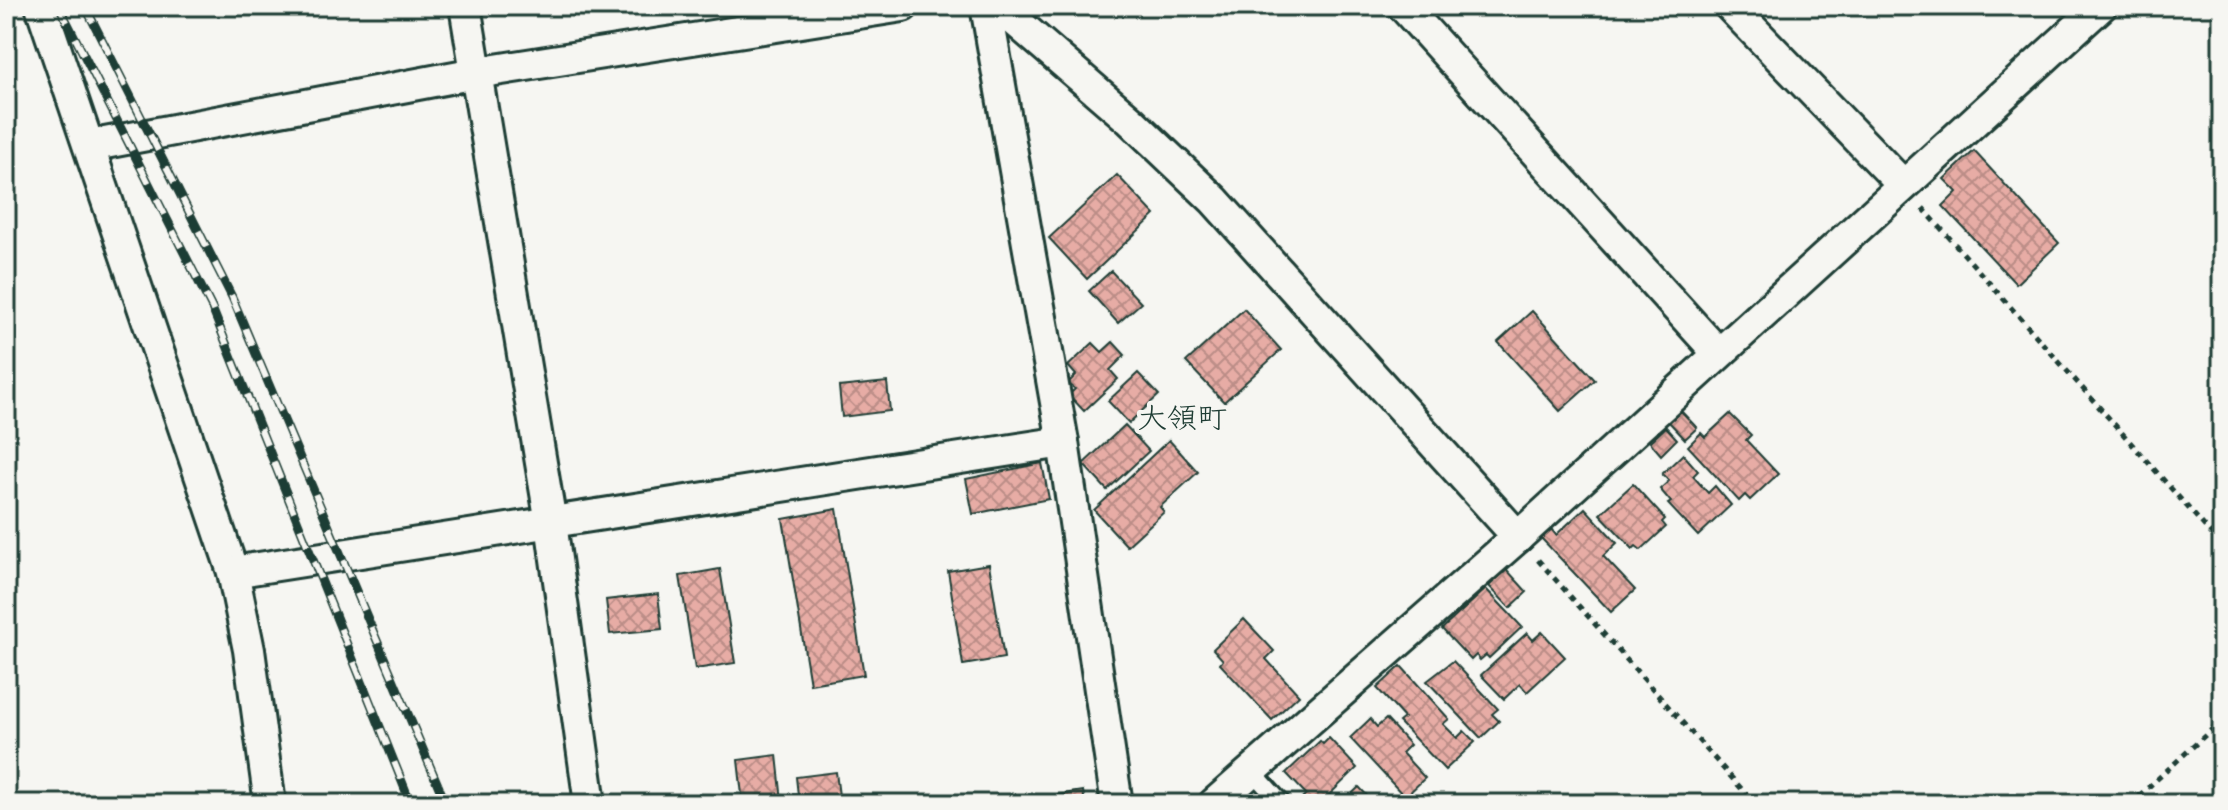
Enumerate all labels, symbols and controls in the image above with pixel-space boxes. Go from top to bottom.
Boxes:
district label: 大領町 [1137,398,1227,440]

